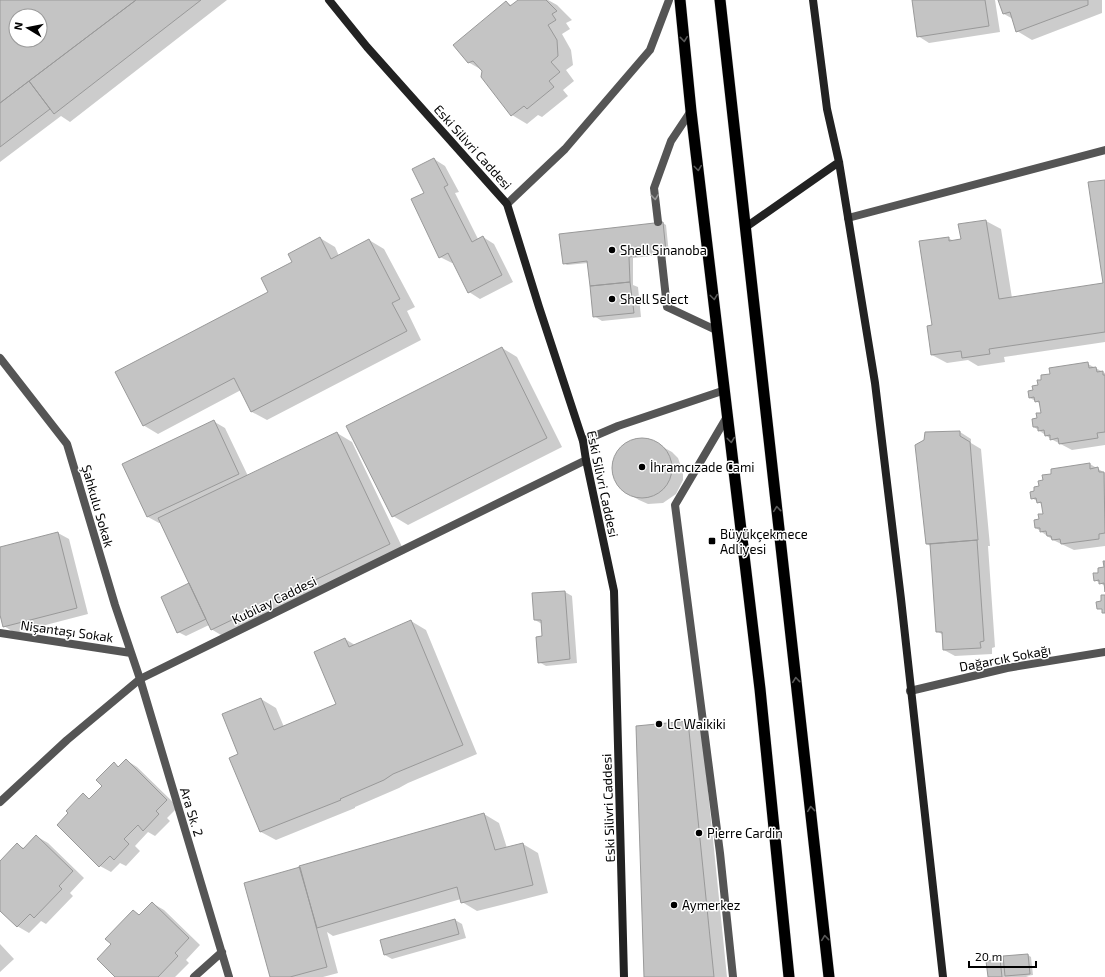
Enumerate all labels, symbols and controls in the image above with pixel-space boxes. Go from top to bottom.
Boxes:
north arrow [8,8,48,48]
text: N [11,21,25,31]
one-way arrow [679,36,688,42]
street label: Eski Silivri Caddesi [431,101,515,193]
one-way arrow [693,165,702,171]
one-way arrow [650,194,659,200]
place label: Shell Sinanoba [620,242,707,258]
marker: Shell Sinanoba [607,245,617,255]
place label: Shell Select [620,291,689,307]
marker: Shell Select [607,294,617,304]
one-way arrow [709,294,718,300]
street label: Eski Silivri Caddesi [584,429,622,539]
one-way arrow [726,437,735,443]
place label: İhramcızade Cami [650,459,755,475]
marker: İhramcızade Cami [637,462,647,472]
street label: Şahkulu Sokak [78,463,118,550]
one-way arrow [773,506,782,512]
place label: Büyükçekmece Adliyesi [720,526,808,557]
marker: Büyükçekmece Adliyesi [707,536,717,546]
street label: Kubilay Caddesi [229,573,319,627]
street label: Nişantaşı Sokak [19,617,115,646]
street label: Dağarcık Sokağı [958,641,1052,675]
one-way arrow [792,677,801,683]
place label: LC Waikiki [667,716,726,732]
marker: LC Waikiki [654,719,664,729]
street label: Eski Silivri Caddesi [598,753,618,863]
street label: Ara Sk. 2 [177,786,207,838]
one-way arrow [807,806,816,812]
place label: Pierre Cardin [707,825,783,841]
marker: Pierre Cardin [694,828,704,838]
place label: Aymerkez [682,897,740,913]
marker: Aymerkez [669,900,679,910]
one-way arrow [821,935,830,941]
scale bar [969,943,1036,969]
text: 20 m [975,949,1002,963]

